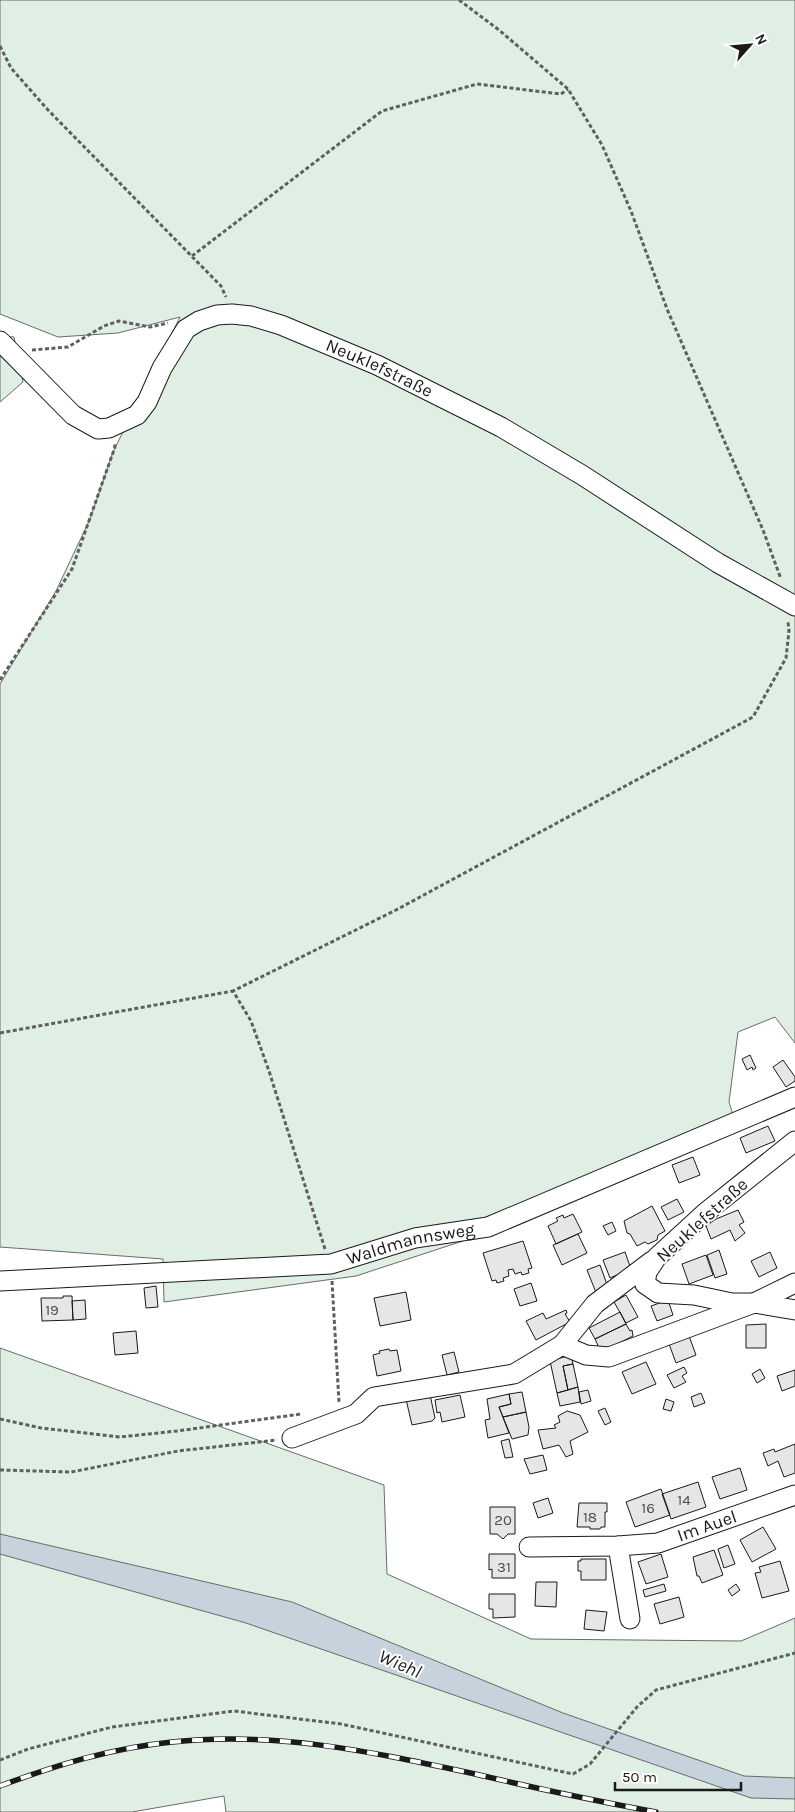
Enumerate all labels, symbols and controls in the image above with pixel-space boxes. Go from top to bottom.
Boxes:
north arrow [725,20,775,70]
text: N [751,31,771,48]
street label: Neuklefstraße [323,334,437,402]
street label: Neuklefstraße [652,1173,752,1267]
street label: Waldmannsweg [344,1218,476,1270]
house number: 19 [45,1301,59,1319]
house number: 14 [677,1491,691,1509]
house number: 16 [641,1499,655,1517]
street label: Im Auel [674,1505,740,1546]
house number: 18 [583,1508,597,1526]
house number: 20 [494,1511,512,1529]
house number: 31 [497,1558,511,1576]
water label: Wiehl [375,1645,425,1683]
scale bar [615,1760,741,1792]
text: 50 m [622,1768,657,1786]

